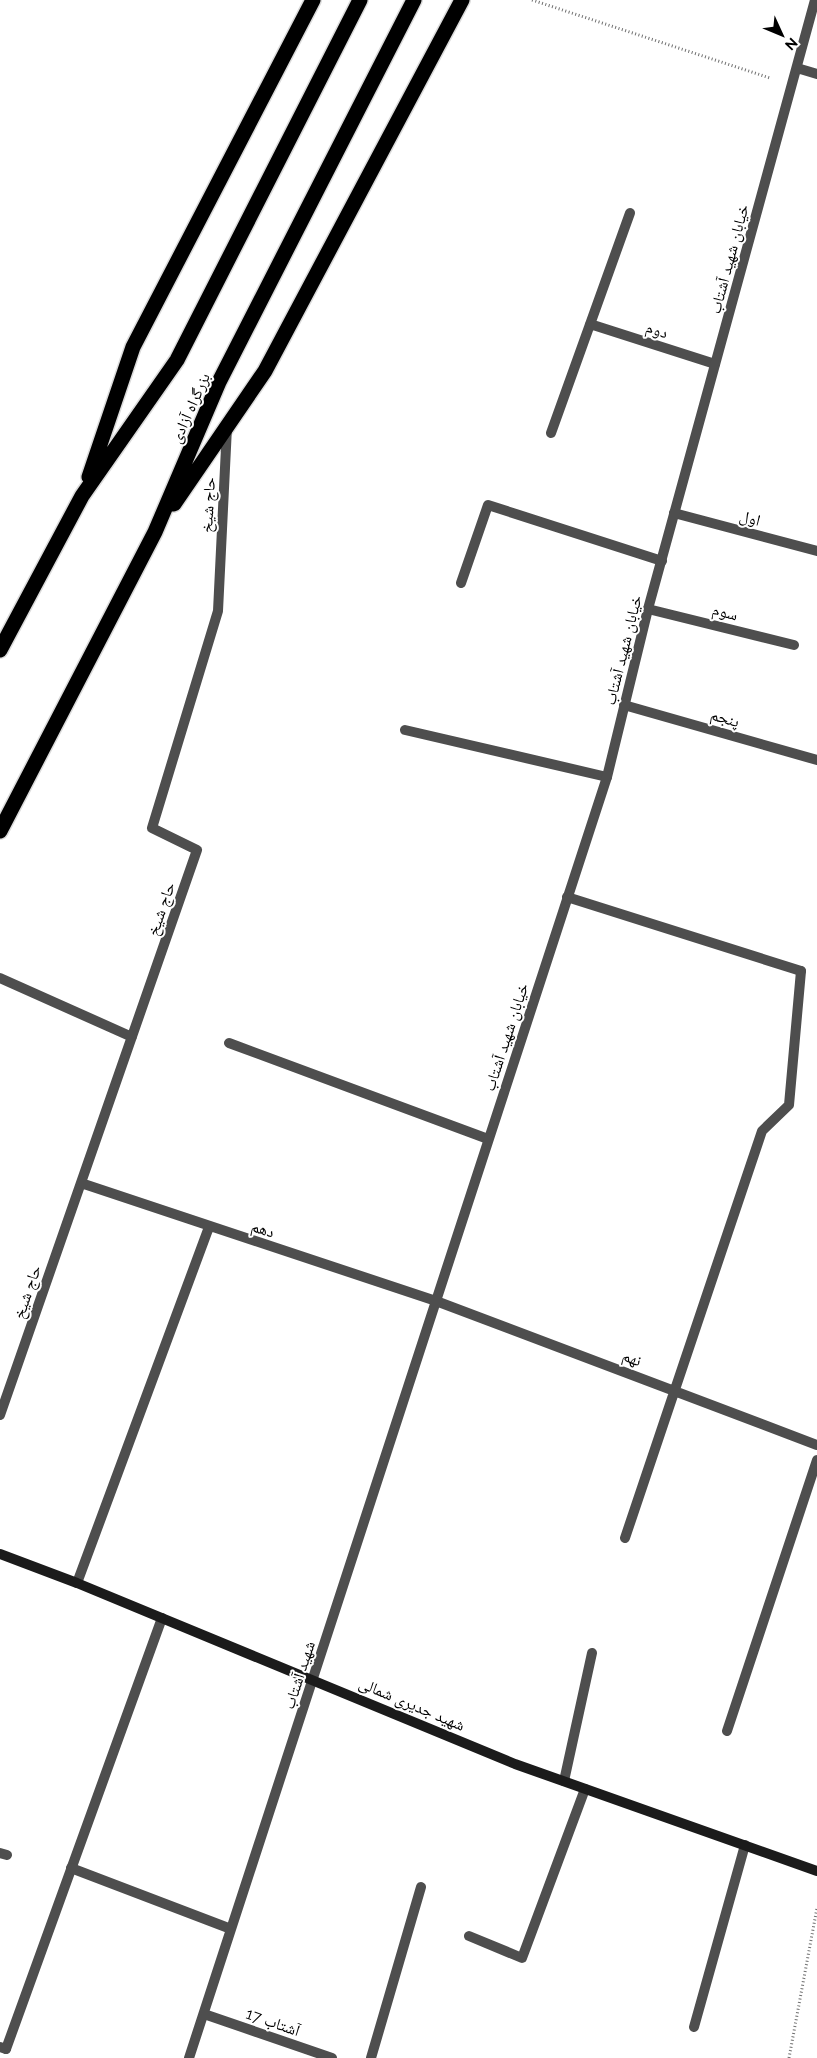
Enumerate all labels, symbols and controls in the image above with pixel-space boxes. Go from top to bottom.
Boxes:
north arrow [757,10,807,60]
text: N [782,35,801,53]
street label: خیابان شهید آشتاب [705,202,754,316]
street label: دوم [643,318,670,343]
street label: بزرگراه آزادی [166,370,215,446]
street label: حاج شیخ [197,477,220,533]
street label: اول [737,506,763,531]
street label: خیابان شهید آشتاب [600,593,647,707]
street label: سوم [710,600,740,625]
street label: پنجم [708,705,742,732]
street label: حاج شیخ [143,880,180,939]
street label: خیابان شهید آشتاب [480,981,533,1094]
street label: دهم [249,1216,277,1243]
street label: حاج شیخ [9,1263,46,1322]
street label: نهم [619,1346,644,1371]
street label: شهید آشتاب [279,1639,319,1711]
street label: شهید جدیری شمالی [356,1673,468,1736]
street label: آشتاب 17 [243,2004,303,2040]

